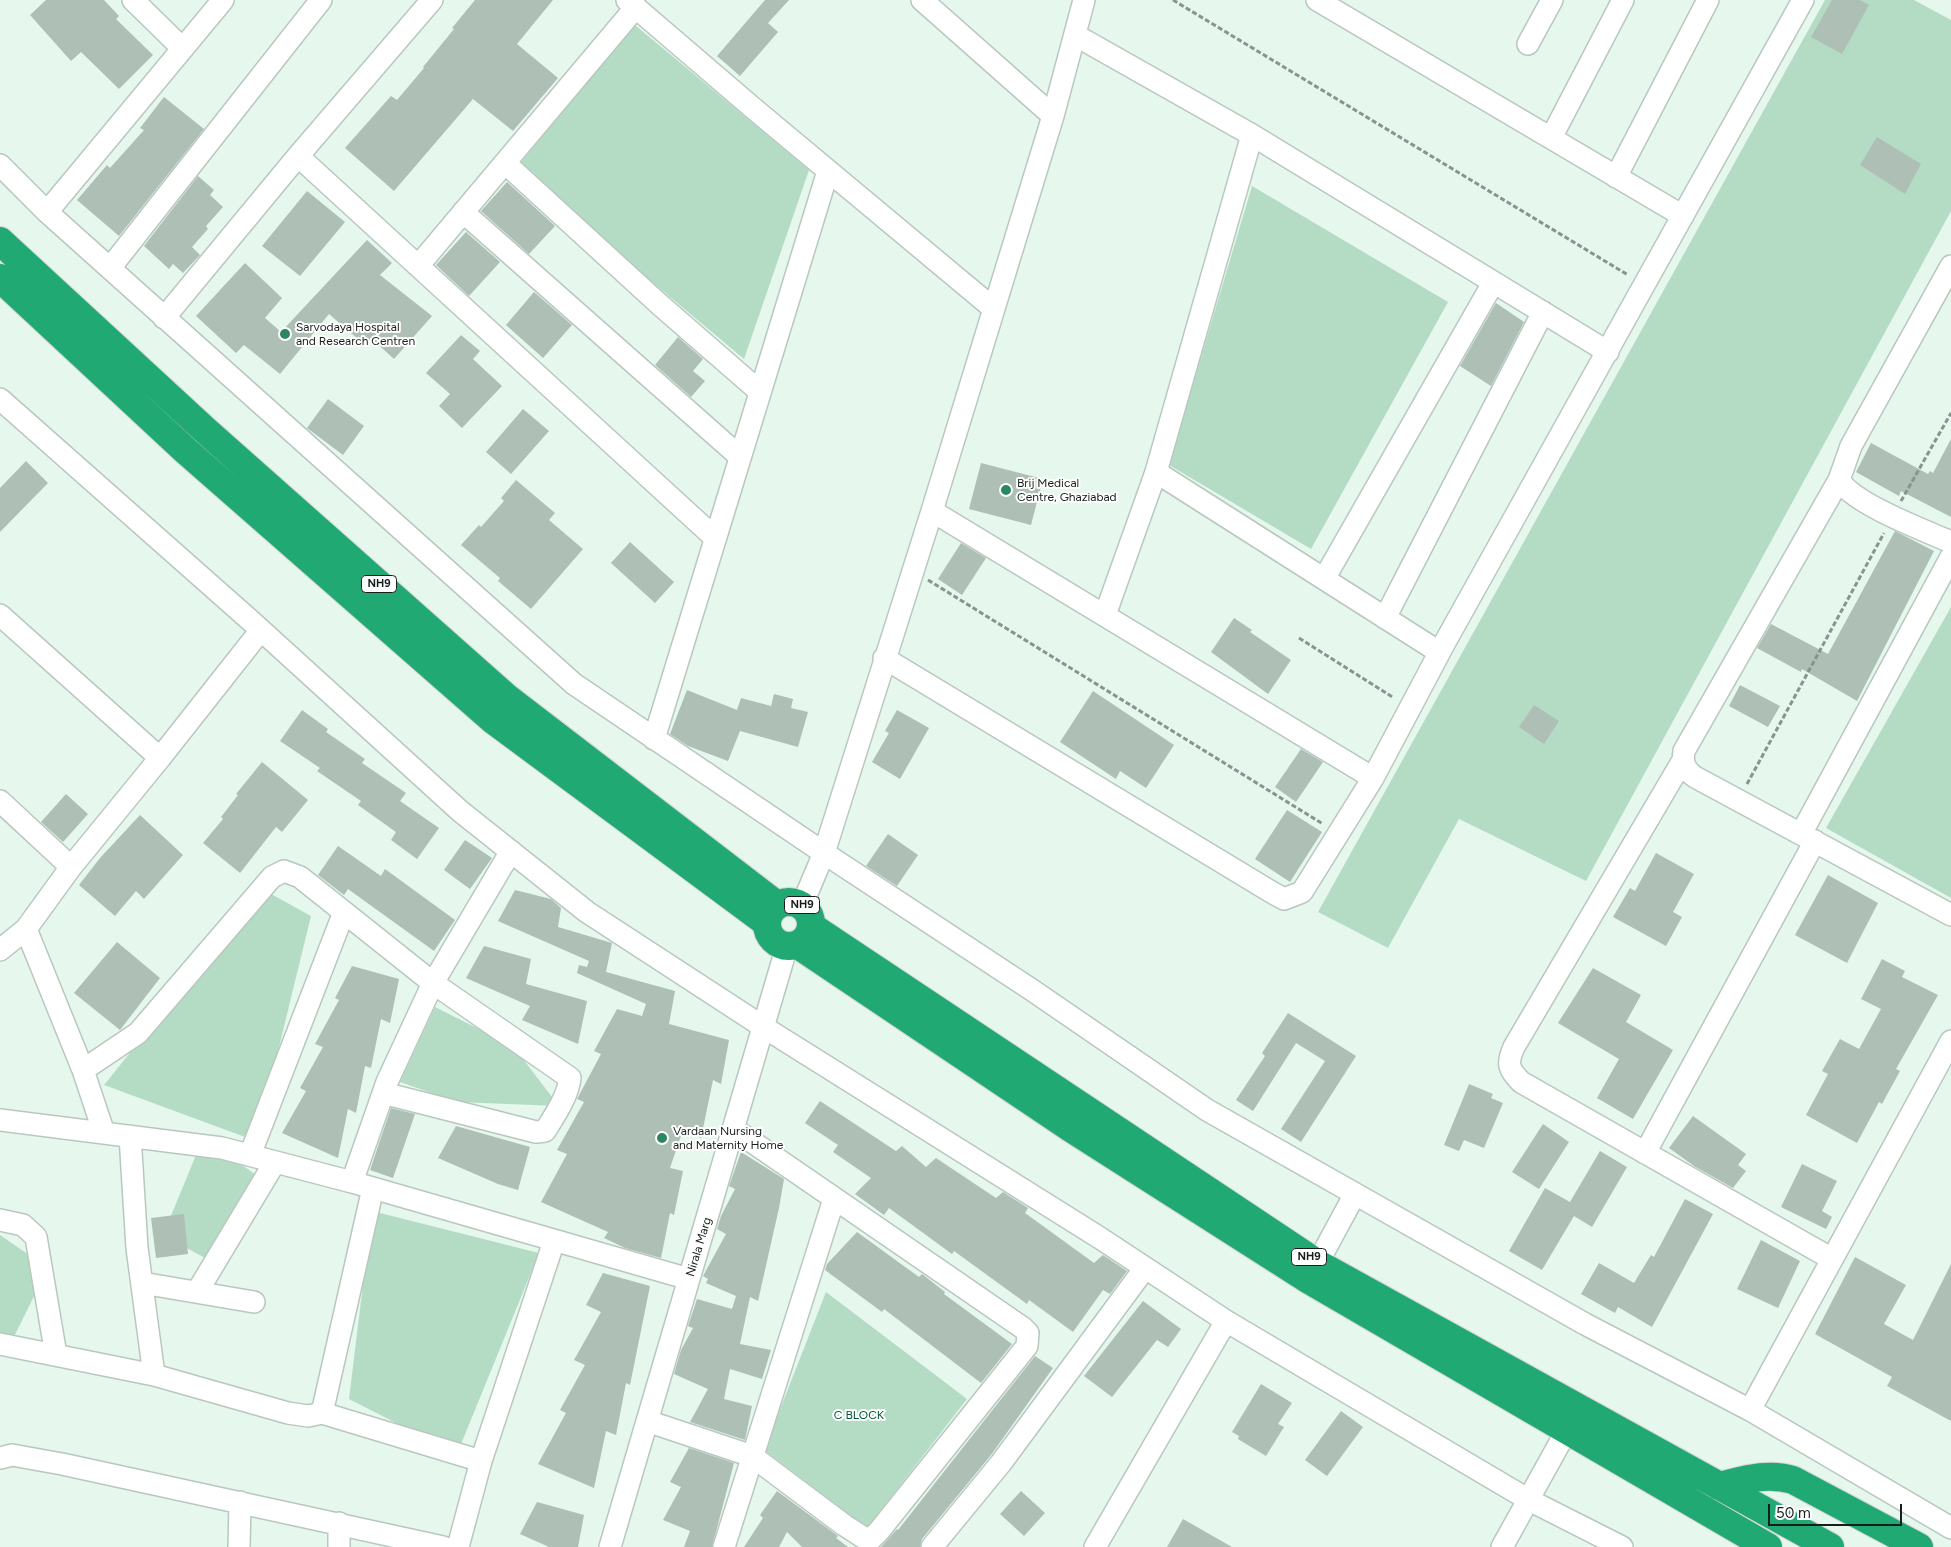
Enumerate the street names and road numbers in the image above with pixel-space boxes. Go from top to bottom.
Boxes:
road number: NH9 [362,576,396,592]
road number: NH9 [784,896,820,914]
street label: Nirala Marg [683,1216,715,1278]
road number: NH9 [1292,1248,1326,1266]

